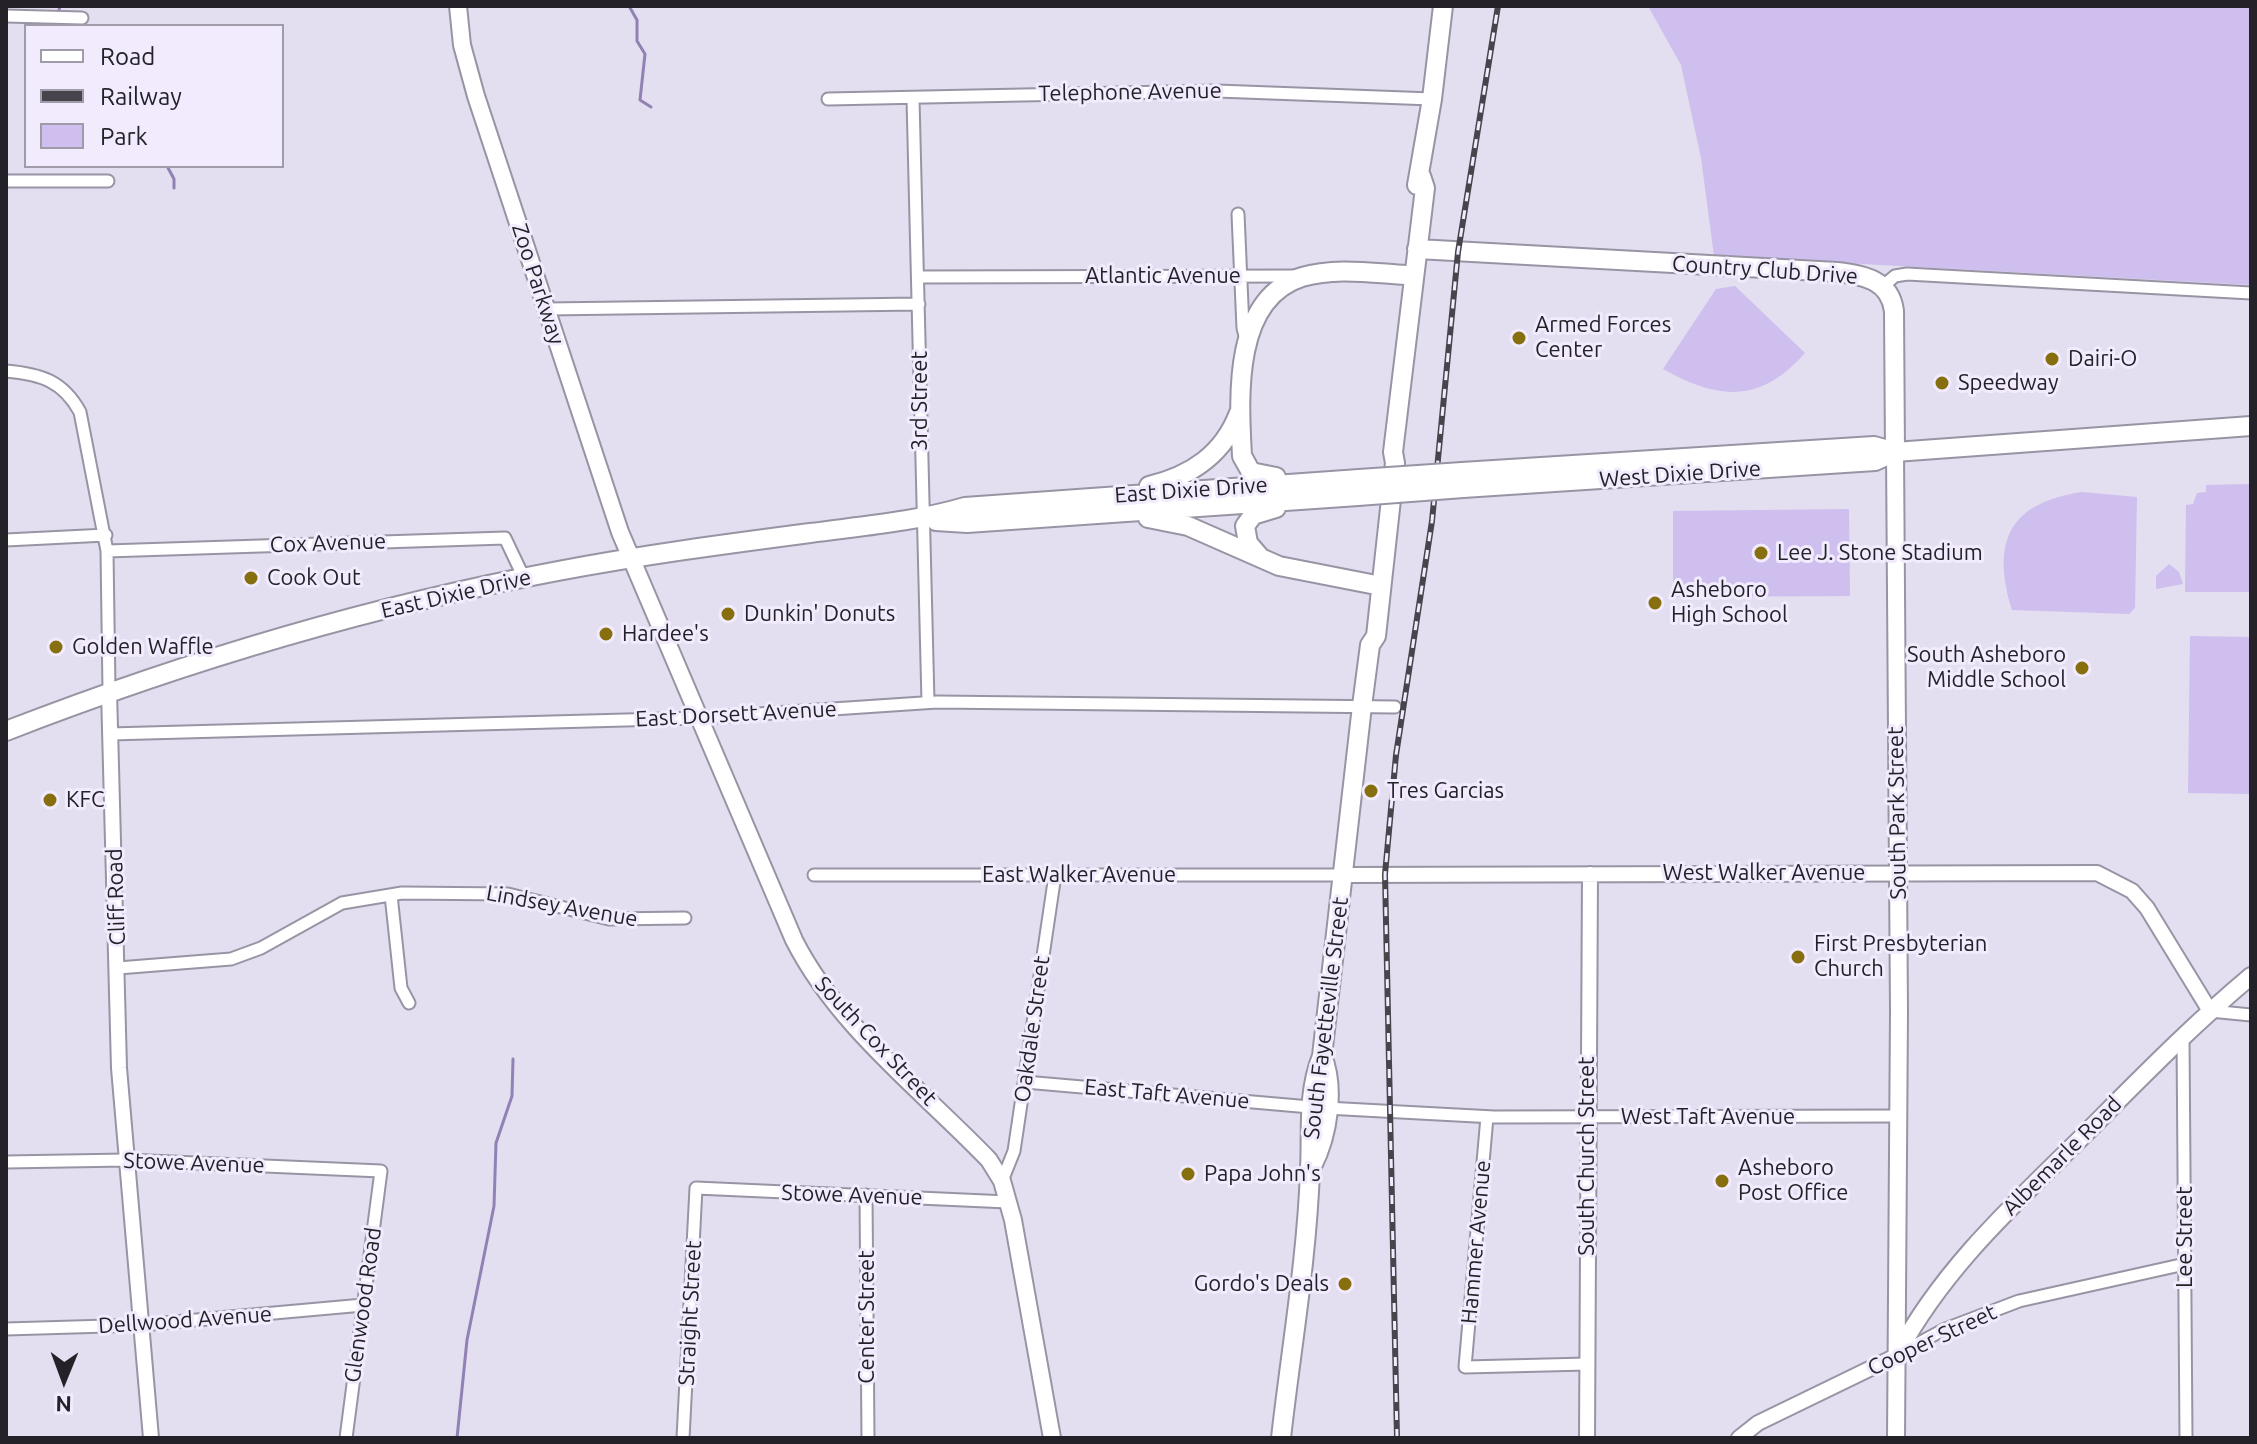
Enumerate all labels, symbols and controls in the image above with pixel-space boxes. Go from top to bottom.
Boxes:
legend [24,24,284,168]
text: Road [100,43,155,70]
street label: Telephone Avenue [1038,77,1222,107]
text: Railway [100,83,182,110]
text: Park [100,123,148,150]
street label: Zoo Parkway [506,220,570,348]
street label: Country Club Drive [1671,250,1859,290]
street label: Atlantic Avenue [1085,263,1241,289]
place label: Armed Forces Center [1535,312,1671,364]
marker: Armed Forces Center [1510,329,1528,347]
place label: Dairi-O [2068,346,2137,372]
marker: Dairi-O [2043,350,2061,368]
street label: 3rd Street [907,351,933,451]
place label: Speedway [1958,370,2058,396]
marker: Speedway [1933,374,1951,392]
street label: West Dixie Drive [1598,455,1762,493]
street label: East Dixie Drive [1114,471,1268,509]
street label: Cox Avenue [269,528,387,558]
place label: Lee J. Stone Stadium [1777,540,1983,566]
marker: Lee J. Stone Stadium [1752,544,1770,562]
street label: East Dixie Drive [378,564,534,624]
place label: Cook Out [267,565,361,591]
marker: Cook Out [242,569,260,587]
place label: Asheboro High School [1671,577,1788,628]
marker: Asheboro High School [1646,594,1664,612]
place label: Dunkin' Donuts [744,601,895,627]
marker: Dunkin' Donuts [719,605,737,623]
place label: Hardee's [622,621,709,647]
marker: Hardee's [597,625,615,643]
place label: Golden Waffle [72,634,214,660]
marker: Golden Waffle [47,638,65,656]
place label: South Asheboro Middle School [1907,642,2066,694]
marker: South Asheboro Middle School [2073,659,2091,677]
street label: East Dorsett Avenue [635,696,837,732]
street label: South Park Street [1882,726,1912,900]
place label: Tres Garcias [1387,778,1504,804]
marker: Tres Garcias [1362,782,1380,800]
place label: KFC [66,787,104,813]
marker: KFC [41,791,59,809]
street label: Cliff Road [101,848,131,946]
street label: West Walker Avenue [1663,860,1865,886]
street label: East Walker Avenue [982,862,1176,888]
street label: Lindsey Avenue [484,880,640,932]
street label: South Fayetteville Street [1298,896,1354,1140]
place label: First Presbyterian Church [1814,931,1987,982]
marker: First Presbyterian Church [1789,948,1807,966]
street label: Oakdale Street [1009,954,1055,1104]
street label: South Cox Street [809,971,943,1111]
street label: South Church Street [1574,1056,1600,1256]
street label: East Taft Avenue [1083,1074,1251,1114]
street label: Albemarle Road [1997,1091,2127,1221]
street label: West Taft Avenue [1621,1104,1795,1130]
street label: Stowe Avenue [123,1147,265,1179]
place label: Asheboro Post Office [1738,1155,1849,1206]
street label: Hammer Avenue [1456,1159,1496,1325]
place label: Papa John's [1204,1161,1321,1187]
marker: Papa John's [1179,1165,1197,1183]
marker: Asheboro Post Office [1713,1172,1731,1190]
street label: Stowe Avenue [781,1179,923,1211]
street label: Lee Street [2172,1186,2198,1288]
street label: Glenwood Road [339,1226,387,1384]
street label: Straight Street [673,1240,707,1386]
street label: Center Street [854,1250,880,1384]
place label: Gordo's Deals [1194,1271,1329,1297]
marker: Gordo's Deals [1336,1275,1354,1293]
street label: Cooper Street [1863,1299,2001,1381]
street label: Dellwood Avenue [97,1301,273,1339]
north arrow [24,1340,104,1420]
text: N [55,1392,72,1417]

